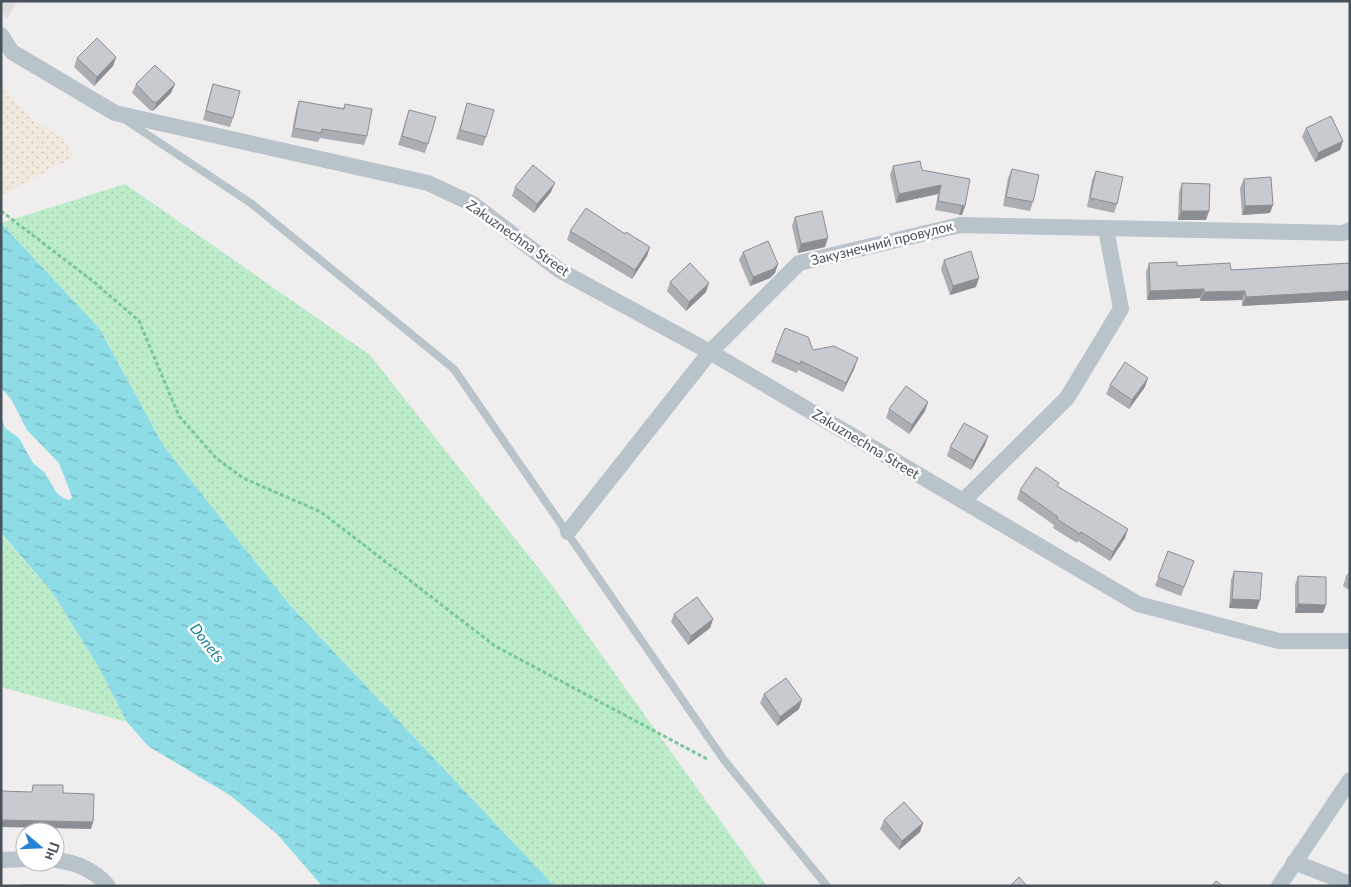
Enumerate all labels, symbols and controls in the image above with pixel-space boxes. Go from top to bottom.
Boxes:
street label: Zakuznechna Street [464,196,573,279]
street label: Закузнечний провулок [809,216,956,268]
street label: Zakuznechna Street [810,405,923,482]
water label: Donets [187,619,229,666]
north arrow [15,822,65,872]
text: Пн [42,840,64,863]

